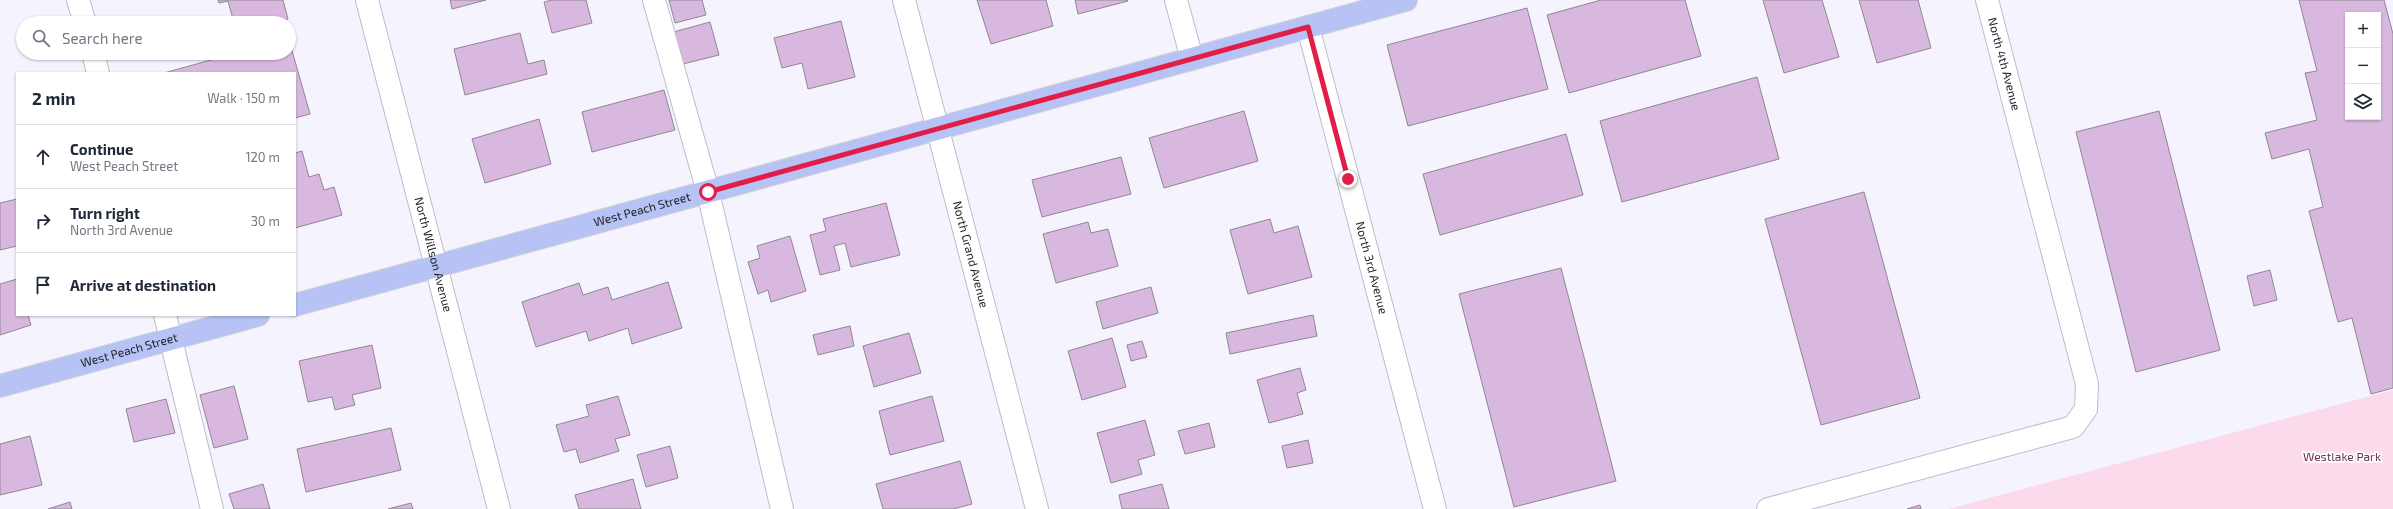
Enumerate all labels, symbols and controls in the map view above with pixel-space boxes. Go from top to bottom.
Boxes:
map controls [2345,12,2381,120]
button: + [2345,12,2381,48]
search box [16,16,296,60]
street label: North 4th Avenue [1986,16,2024,112]
icon: search [30,27,52,49]
text: Search here [62,29,143,47]
button: − [2345,48,2381,84]
button: layers [2345,84,2381,120]
text: 2 min [32,88,75,108]
text: Walk · 150 m [207,90,280,106]
text: Continue [70,140,133,158]
icon: ahead [32,146,54,168]
text: 120 m [245,149,280,165]
text: West Peach Street [70,158,178,174]
route end [1339,170,1357,188]
route start [699,183,717,201]
street label: West Peach Street [592,189,692,229]
street label: North Willson Avenue [412,195,456,313]
street label: North Grand Avenue [951,199,992,309]
text: Turn right [70,204,140,222]
icon: right [32,210,54,232]
text: 30 m [251,213,280,229]
street label: North 3rd Avenue [1354,220,1391,315]
text: North 3rd Avenue [70,222,173,238]
icon: arrive [32,274,54,296]
text: Arrive at destination [70,276,216,294]
street label: West Peach Street [79,329,179,369]
park label: Westlake Park [2303,449,2381,463]

